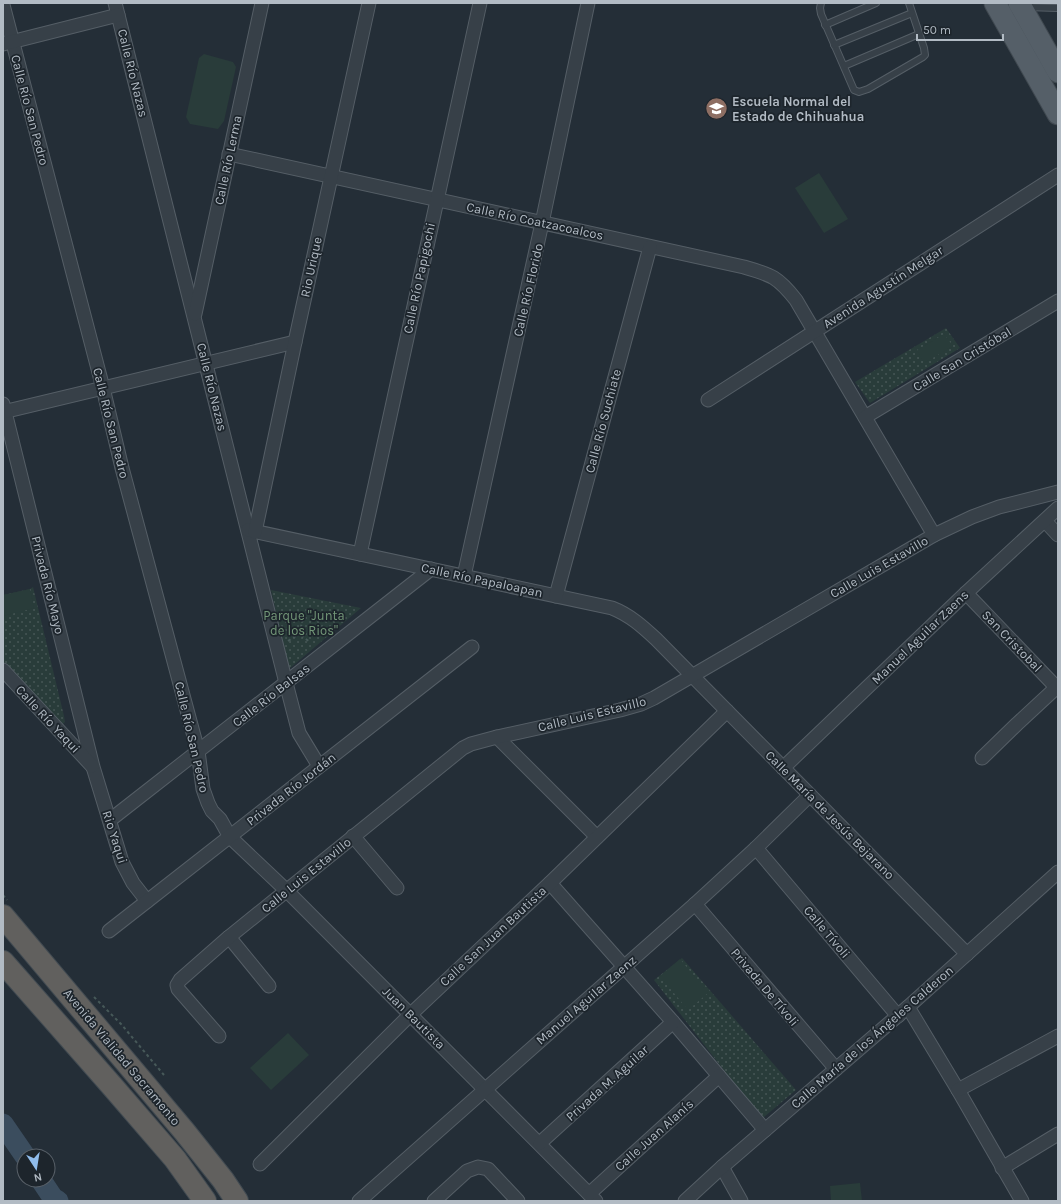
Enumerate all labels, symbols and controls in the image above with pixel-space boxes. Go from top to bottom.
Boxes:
scale bar [917,16,1003,42]
text: 50 m [923,23,951,37]
street label: Calle Río Nazas [115,27,151,119]
street label: Calle Río San Pedro [8,53,52,167]
place label: Escuela Normal del Estado de Chihuahua [732,94,864,124]
school or university icon: Escuela Normal del Estado de Chihuahua [704,95,730,121]
street label: Calle Río Lerma [211,114,245,206]
street label: Calle Río Coatzacoalcos [465,199,605,243]
street label: Calle Río Papigochi [400,221,438,335]
street label: Rio Urique [297,235,326,299]
street label: Calle Río Florido [510,242,546,338]
street label: Avenida Agustín Melgar [820,242,946,331]
street label: Calle San Cristóbal [910,324,1014,394]
street label: Calle Río Nazas [194,341,230,433]
street label: Calle Río San Pedro [90,366,132,480]
street label: Calle Río Suchiate [582,367,624,475]
street label: Calle Luis Estavillo [827,533,931,601]
street label: Privada Río Mayo [29,534,67,636]
street label: Calle Río Papaloapan [420,560,544,600]
street label: Manuel Aguilar Zaens [869,587,972,687]
street label: San Cristobal [979,607,1045,675]
park label: Parque "Junta de los Rios" [263,608,345,638]
street label: Calle Río Balsas [229,660,313,730]
street label: Calle Río San Pedro [172,680,212,794]
street label: Calle Río Yaqui [12,682,83,757]
street label: Calle Luis Estavillo [536,693,648,735]
street label: Calle María de Jesús Bejarano [762,747,898,883]
street label: Privada Río Jordán [243,749,339,829]
street label: Rio Yaqui [98,809,131,866]
street label: Calle Luis Estavillo [258,834,354,916]
street label: Calle San Juan Bautista [437,883,549,989]
street label: Calle Tívoli [801,903,853,961]
street label: Privada De Tívoli [728,945,802,1029]
street label: Manuel Aguilar Zaenz [533,952,639,1048]
street label: Calle María de los Ángeles Calderon [787,961,956,1111]
street label: Juan Bautista [380,984,448,1052]
street label: Avenida Vialidad Sacramento [60,986,184,1128]
street label: Privada M. Aguilar [563,1042,652,1124]
street label: Calle Juan Alanís [612,1096,696,1174]
north arrow [16,1148,56,1188]
text: N [33,1170,43,1184]

